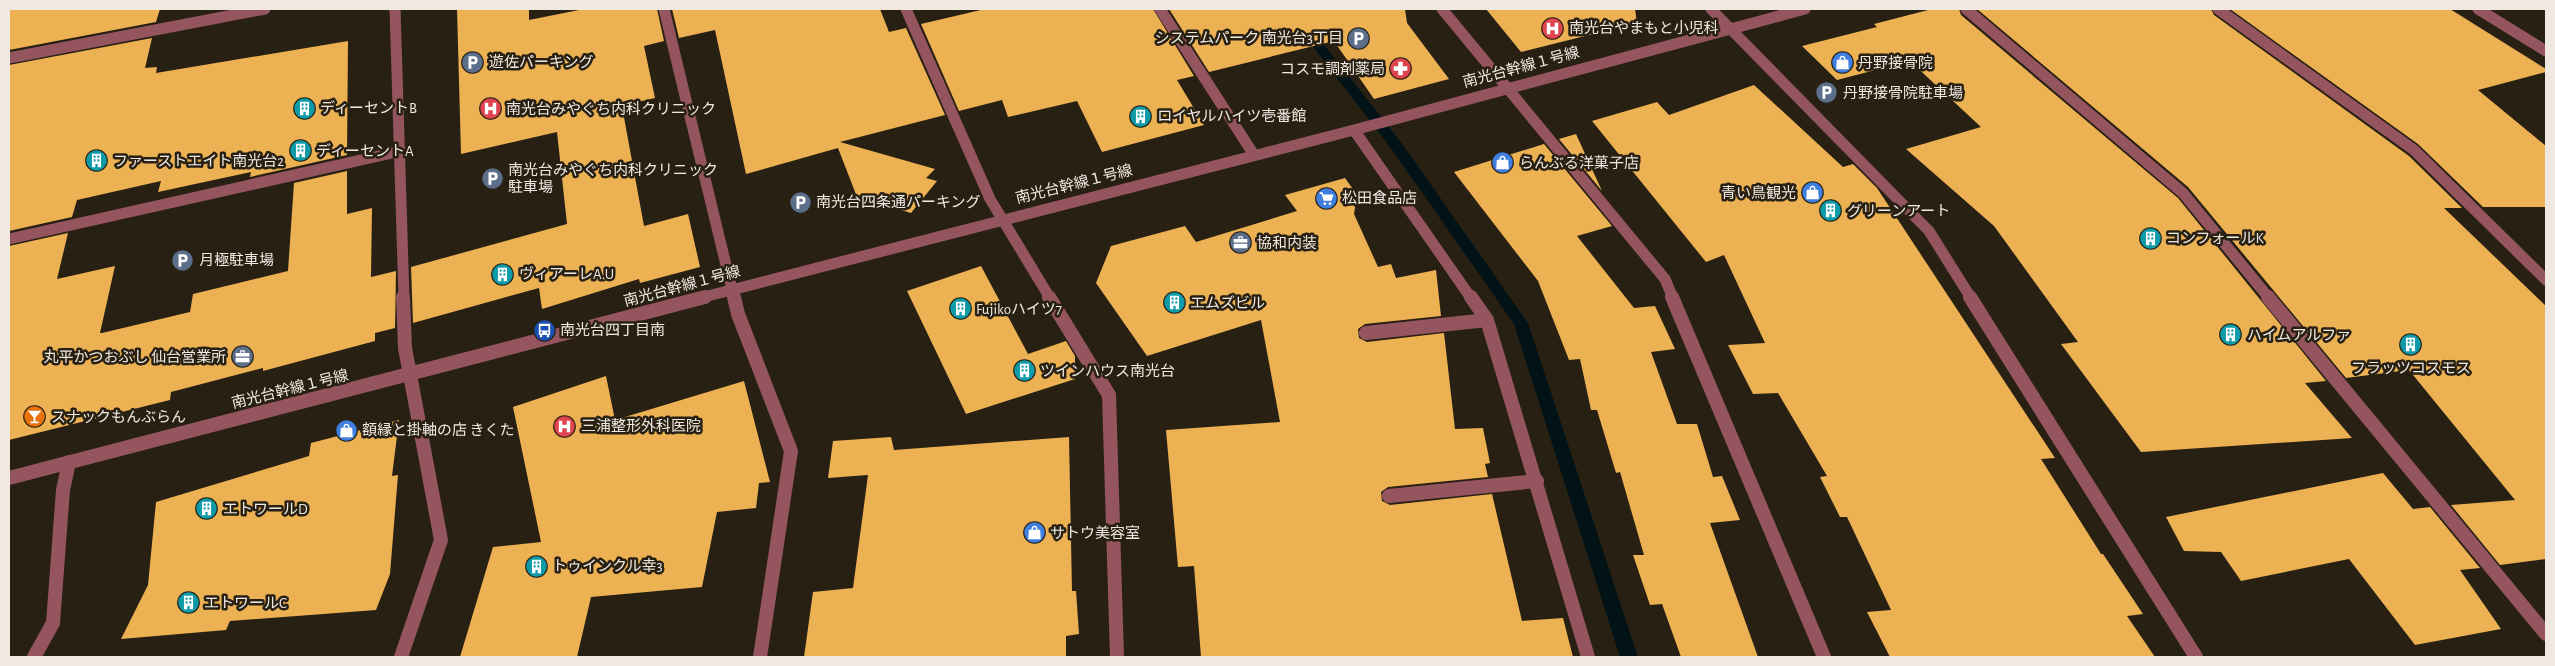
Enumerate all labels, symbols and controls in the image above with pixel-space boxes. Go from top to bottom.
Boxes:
hospital icon: 南光台やまもと小児科 [1541,16,1565,40]
place label: 南光台やまもと小児科 [1569,20,1719,36]
parking icon: システムパーク 南光台3丁目 [1347,26,1371,50]
place label: システムパーク 南光台3丁目 [1155,30,1343,46]
street label: 南光台幹線１号線 [1461,44,1581,90]
parking icon: 遊佐パーキング [461,50,485,74]
shop icon: 丹野接骨院 [1830,51,1854,75]
place label: 遊佐パーキング [489,53,594,70]
place label: 丹野接骨院 [1858,55,1933,71]
pharmacy icon: コスモ調剤薬局 [1389,57,1413,81]
place label: コスモ調剤薬局 [1280,61,1385,77]
parking icon: 丹野接骨院駐車場 [1815,81,1839,105]
place label: 丹野接骨院駐車場 [1843,85,1963,101]
building icon: ディーセントB [292,96,316,120]
hospital icon: 南光台みやぐち内科クリニック [478,97,502,121]
place label: ディーセントB [320,100,417,116]
place label: 南光台みやぐち内科クリニック [506,101,716,117]
building icon: ロイヤルハイツ壱番館 [1129,104,1153,128]
place label: ロイヤルハイツ壱番館 [1157,108,1306,124]
building icon: ディーセントA [288,139,312,163]
place label: ディーセントA [316,143,414,159]
building icon: ファーストエイト南光台2 [85,149,109,173]
shop icon: らんぶる洋菓子店 [1491,151,1515,175]
place label: ファーストエイト南光台2 [113,153,284,169]
place label: らんぶる洋菓子店 [1519,155,1639,171]
place label: 南光台みやぐち内科クリニック 駐車場 [508,162,718,195]
street label: 南光台幹線１号線 [1014,162,1134,206]
parking icon: 南光台みやぐち内科クリニック 駐車場 [480,167,504,191]
shop icon: 青い鳥観光 [1800,181,1824,205]
place label: 青い鳥観光 [1721,185,1796,201]
supermarket icon: 松田食品店 [1314,186,1338,210]
parking icon: 南光台四条通パーキング [788,190,812,214]
place label: 松田食品店 [1342,190,1417,206]
place label: 南光台四条通パーキング [816,194,981,210]
building icon: グリーンアート [1819,199,1843,223]
place label: グリーンアート [1847,203,1950,219]
building icon: コンフォールK [2138,226,2162,250]
office icon: 協和内装 [1229,231,1253,255]
place label: コンフォールK [2166,231,2265,246]
place label: 協和内装 [1257,234,1317,251]
parking icon: 月極駐車場 [171,248,195,272]
place label: 月極駐車場 [199,252,274,268]
building icon: ヴィアーレA.U [491,262,515,286]
street label: 南光台幹線１号線 [622,263,742,309]
place label: ヴィアーレA.U [519,266,614,282]
building icon: エムズビル [1162,291,1186,315]
place label: エムズビル [1190,295,1265,311]
building icon: Fujikoハイツ7 [948,297,972,321]
place label: Fujikoハイツ7 [976,302,1062,317]
bus stop icon: 南光台四丁目南 [532,318,556,342]
place label: 南光台四丁目南 [560,322,665,338]
building icon: ハイムアルファ [2219,323,2243,347]
place label: ハイムアルファ [2247,328,2351,343]
building icon: フラッツコスモス [2399,333,2423,357]
office icon: 丸平かつおぶし 仙台営業所 [230,345,254,369]
place label: 丸平かつおぶし 仙台営業所 [44,349,226,365]
building icon: ツインハウス南光台 [1012,359,1036,383]
place label: フラッツコスモス [2351,361,2471,376]
place label: ツインハウス南光台 [1040,363,1175,379]
street label: 南光台幹線１号線 [230,367,350,411]
bar icon: スナックもんぶらん [23,405,47,429]
place label: スナックもんぶらん [51,409,186,425]
hospital icon: 三浦整形外科医院 [553,414,577,438]
place label: 三浦整形外科医院 [581,417,701,434]
shop icon: 額縁と掛軸の店 きくた [334,418,358,442]
place label: 額縁と掛軸の店 きくた [362,421,514,438]
building icon: エトワールD [195,497,219,521]
place label: エトワールD [223,502,308,517]
shop icon: サトウ美容室 [1022,521,1046,545]
place label: サトウ美容室 [1050,525,1140,541]
building icon: トゥインクル幸3 [524,554,548,578]
place label: トゥインクル幸3 [552,558,663,574]
building icon: エトワールC [176,591,200,615]
place label: エトワールC [204,596,287,611]

